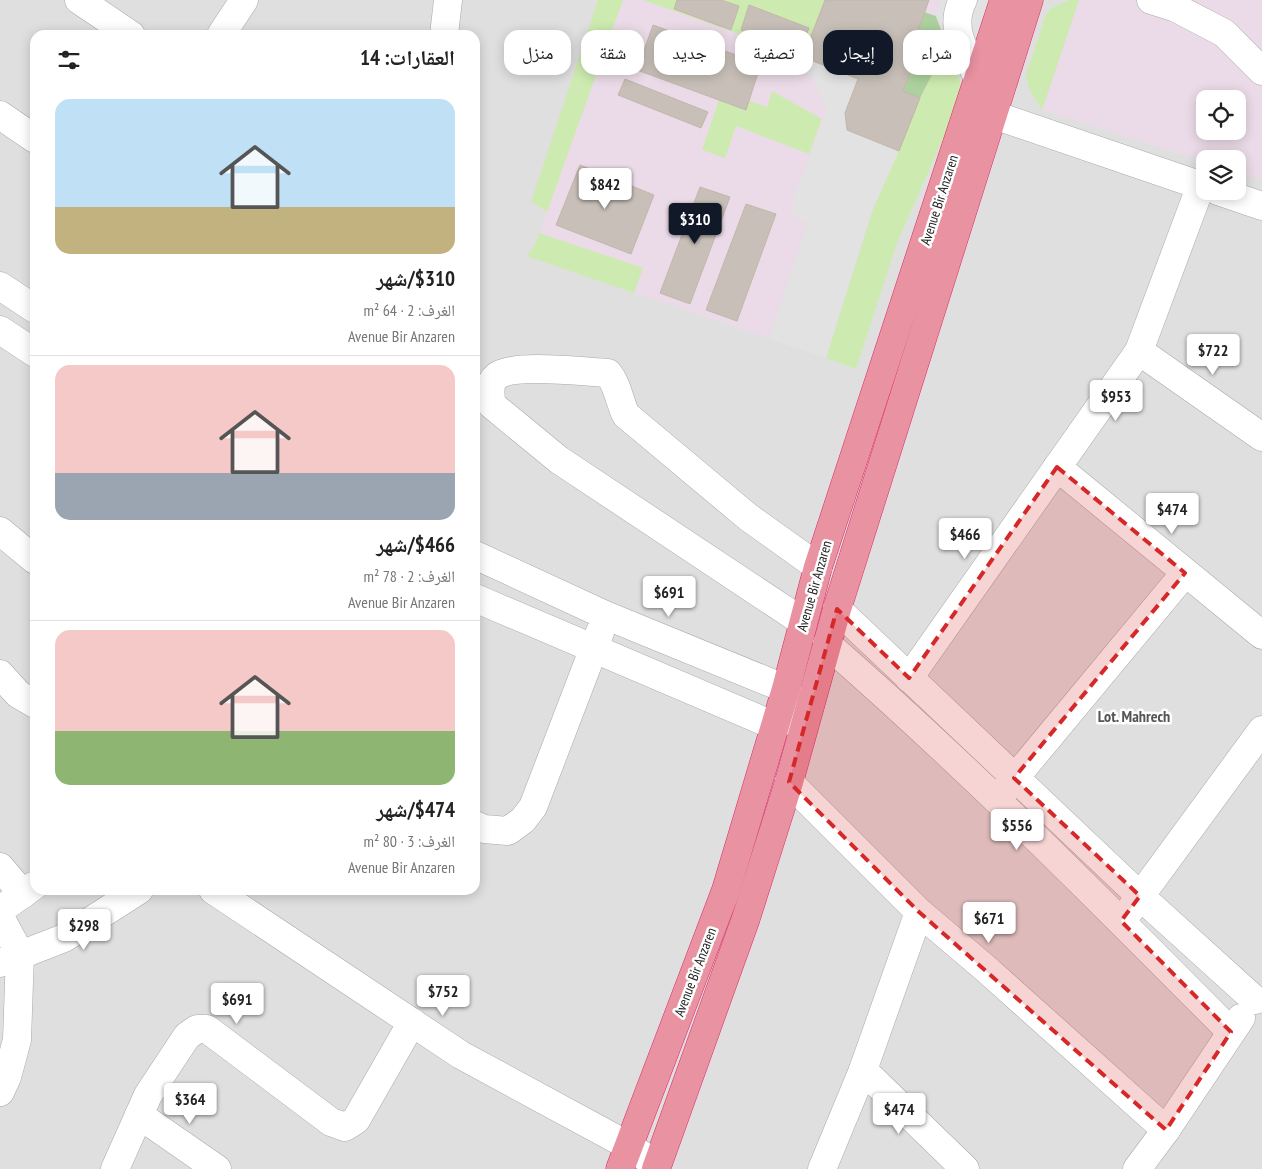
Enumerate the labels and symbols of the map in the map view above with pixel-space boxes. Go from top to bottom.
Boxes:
street label: Avenue Bir Anzaren [916,153,962,247]
pin: $842 [575,168,635,210]
pin: $310 [665,202,725,245]
pin: $722 [1183,334,1243,376]
pin: $953 [1086,380,1146,422]
pin: $474 [1142,492,1202,535]
pin: $466 [935,518,995,560]
street label: Avenue Bir Anzaren [792,539,836,633]
pin: $691 [639,576,699,618]
district label: Lot. Mahrech [1098,706,1170,726]
pin: $556 [987,808,1047,851]
pin: $671 [959,902,1019,944]
pin: $298 [54,908,114,951]
street label: Avenue Bir Anzaren [670,925,720,1019]
pin: $752 [413,974,473,1017]
pin: $691 [207,982,267,1025]
pin: $364 [160,1082,220,1125]
pin: $474 [869,1092,929,1135]

